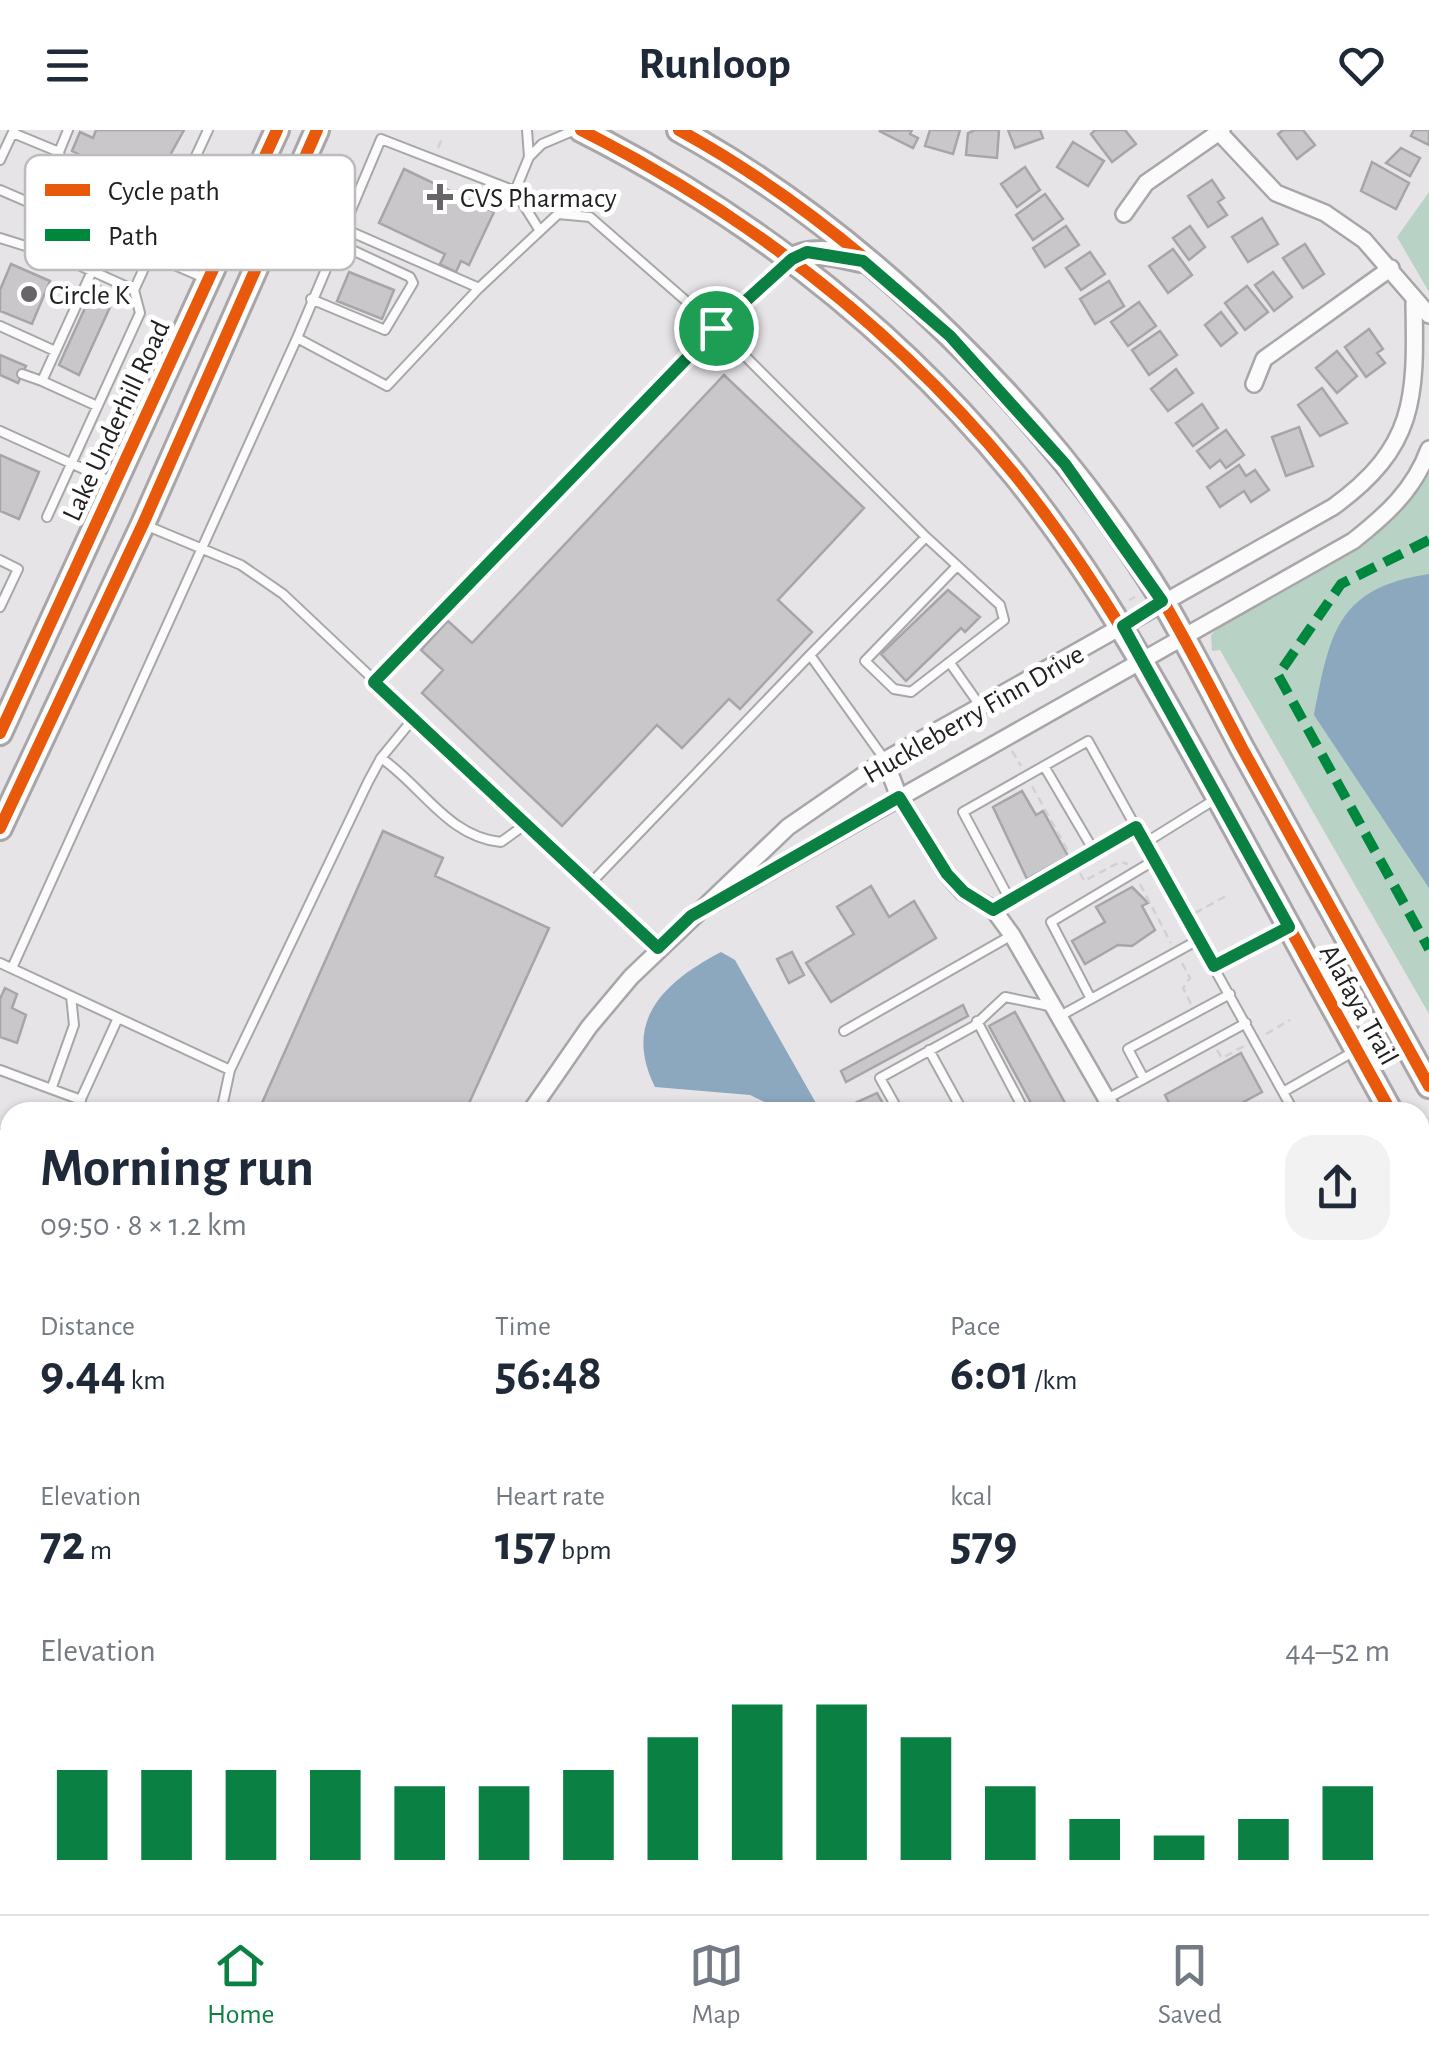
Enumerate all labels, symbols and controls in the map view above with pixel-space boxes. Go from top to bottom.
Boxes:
icon: menu [40,38,95,93]
icon: heart [1334,38,1389,93]
text: Runloop [638,42,791,87]
legend [25,155,355,270]
text: Cycle path [108,178,220,206]
place label: CVS Pharmacy [460,185,617,213]
marker: CVS Pharmacy [429,186,451,208]
text: Path [108,223,158,251]
place label: Circle K [49,282,131,310]
marker: Circle K [18,283,40,305]
pin [674,286,759,371]
icon: arrive [689,301,744,356]
street label: Lake Underhill Road [58,316,176,525]
street label: Huckleberry Finn Drive [859,640,1089,789]
street label: Alafaya Trail [1314,940,1403,1070]
button: share [1285,1135,1390,1240]
text: Morning run [40,1141,314,1196]
text: 09:50 · 8 × 1.2 km [40,1209,247,1241]
text: Distance [40,1313,135,1341]
text: Time [495,1313,551,1341]
text: Pace [950,1313,1000,1341]
text: 9.44 [40,1349,126,1399]
text: 56:48 [495,1349,602,1399]
text: 6:01 [950,1349,1030,1399]
text: km [126,1367,166,1395]
text: /km [1030,1367,1077,1395]
text: Elevation [40,1483,141,1511]
text: Heart rate [495,1483,605,1511]
text: kcal [950,1483,993,1511]
text: 72 [40,1519,85,1569]
text: 157 [495,1519,556,1569]
text: 579 [950,1519,1017,1569]
text: m [85,1537,112,1565]
text: bpm [556,1537,612,1565]
text: Elevation [40,1635,156,1667]
text: 44–52 m [1285,1635,1390,1667]
tab: Home [207,1938,274,2032]
tab: Map [689,1938,744,2032]
tab: Saved [1158,1938,1222,2032]

